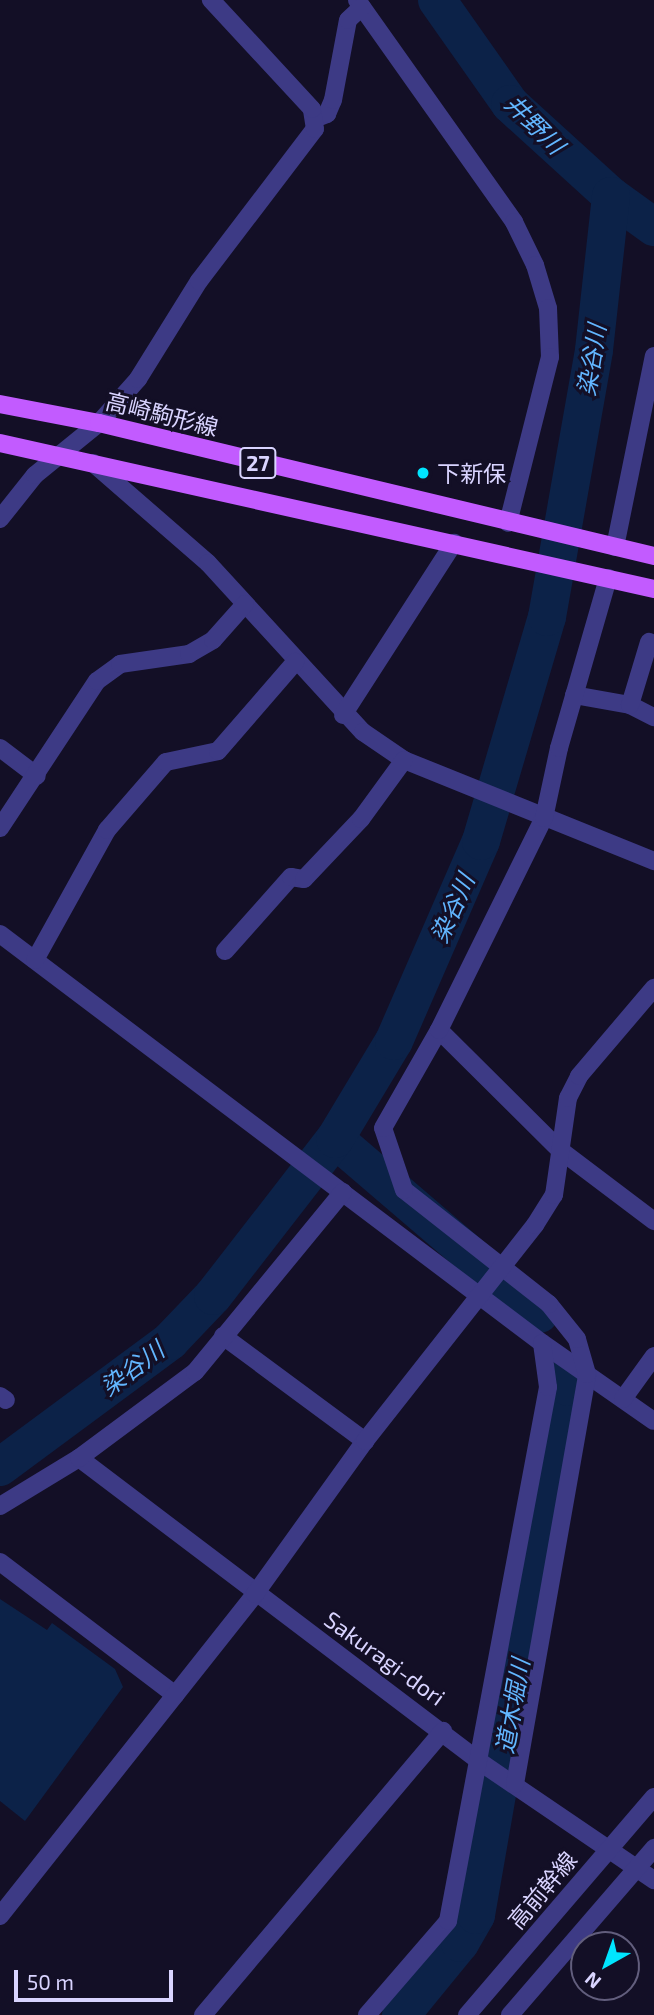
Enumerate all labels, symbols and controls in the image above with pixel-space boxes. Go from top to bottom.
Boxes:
water label: 井野川 [499,88,571,160]
water label: 染谷川 [571,322,611,398]
street label: 高崎駒形線 [103,387,221,441]
road number: 27 [239,446,277,480]
place label: 下新保 [437,459,506,487]
marker: 下新保 [415,465,431,481]
water label: 染谷川 [424,869,480,947]
water label: 染谷川 [95,1335,169,1401]
street label: Sakuragi-dori [319,1605,451,1711]
water label: 道木堀川 [489,1656,535,1756]
street label: 高前幹線 [502,1846,582,1934]
north arrow [570,1931,640,2001]
scale bar [18,1955,177,1999]
text: N [580,1968,605,1994]
text: 50 m [27,1969,74,1994]

